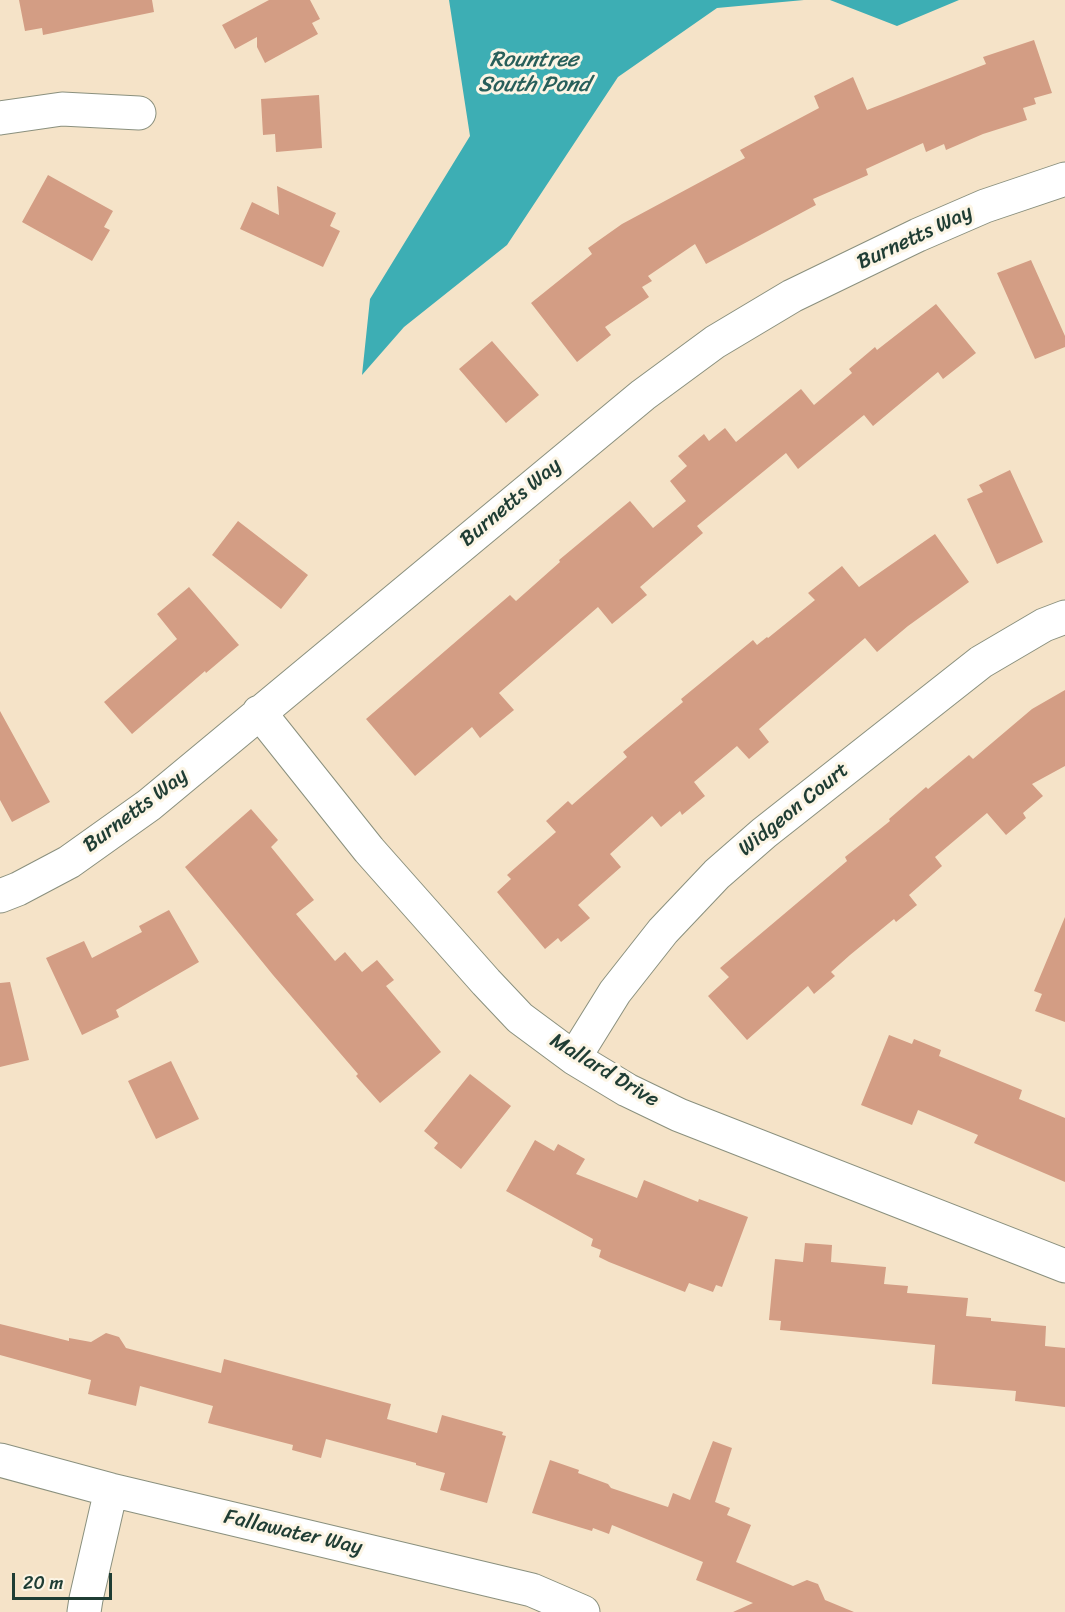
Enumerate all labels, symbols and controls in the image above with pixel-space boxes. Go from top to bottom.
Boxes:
water label: Rountree South Pond [478,47,590,98]
street label: Burnetts Way [853,200,977,276]
street label: Burnetts Way [455,453,567,553]
street label: Widgeon Court [734,758,854,862]
street label: Burnetts Way [79,764,193,858]
street label: Mallard Drive [545,1029,663,1113]
street label: Fallawater Way [221,1505,365,1561]
scale bar [15,1561,116,1599]
text: 20 m [23,1567,63,1599]

